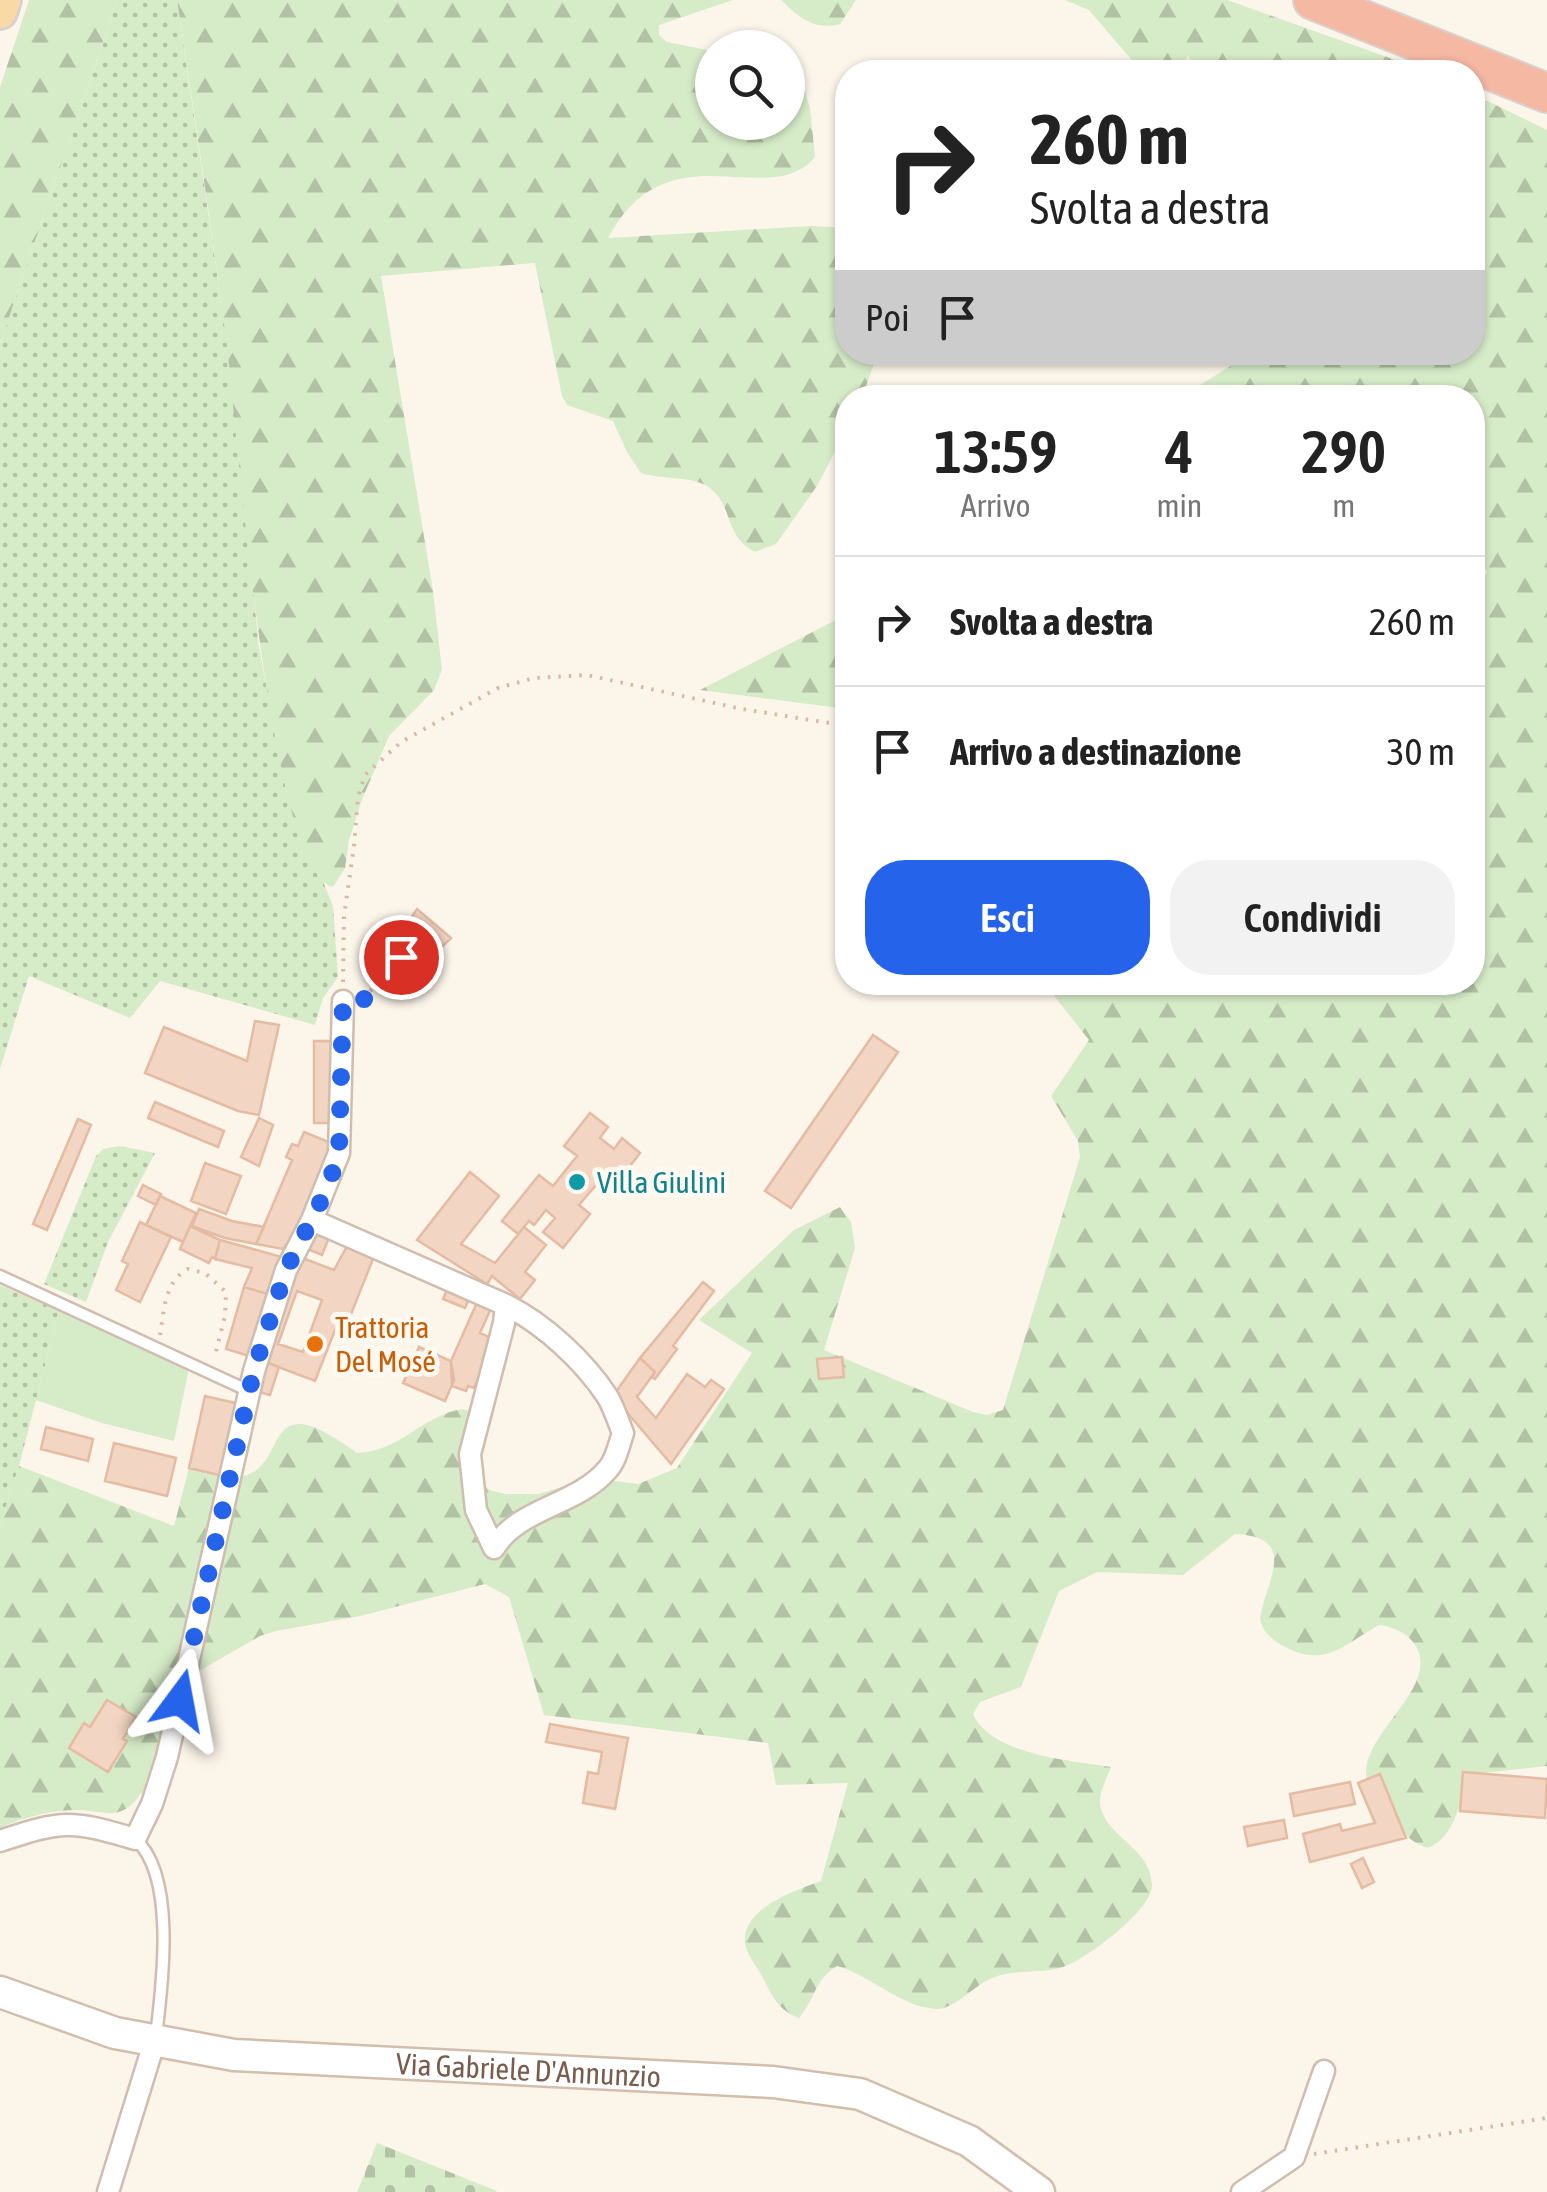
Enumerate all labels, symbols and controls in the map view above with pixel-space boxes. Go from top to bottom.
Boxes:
map controls [695,30,805,140]
button: search [695,30,805,140]
text: 260 m [1030,99,1189,179]
icon: right [865,100,995,230]
text: Svolta a destra [1030,182,1271,234]
icon: arrive [930,290,985,345]
text: Poi [865,296,910,339]
text: 13:59 [934,417,1057,486]
text: 4 [1165,417,1194,486]
text: 290 [1301,417,1386,486]
text: Arrivo [961,487,1031,524]
text: min [1156,487,1202,524]
text: m [1332,487,1355,524]
icon: right [865,594,920,649]
text: Svolta a destra [950,600,1153,643]
text: 260 m [1369,600,1455,643]
icon: arrive [865,724,920,779]
text: Arrivo a destinazione [950,730,1241,773]
text: 30 m [1387,730,1455,773]
button: Esci [865,860,1150,975]
button: Condividi [1170,860,1455,975]
pin [359,915,444,1000]
icon: arrive [374,930,429,985]
place label: Villa Giulini [597,1165,726,1199]
marker: Villa Giulini [566,1171,588,1193]
place label: Trattoria Del Mosé [335,1310,436,1378]
marker: Trattoria Del Mosé [304,1333,326,1355]
position arrow [128,1648,232,1752]
street label: Via Gabriele D'Annunzio [395,2046,662,2093]

